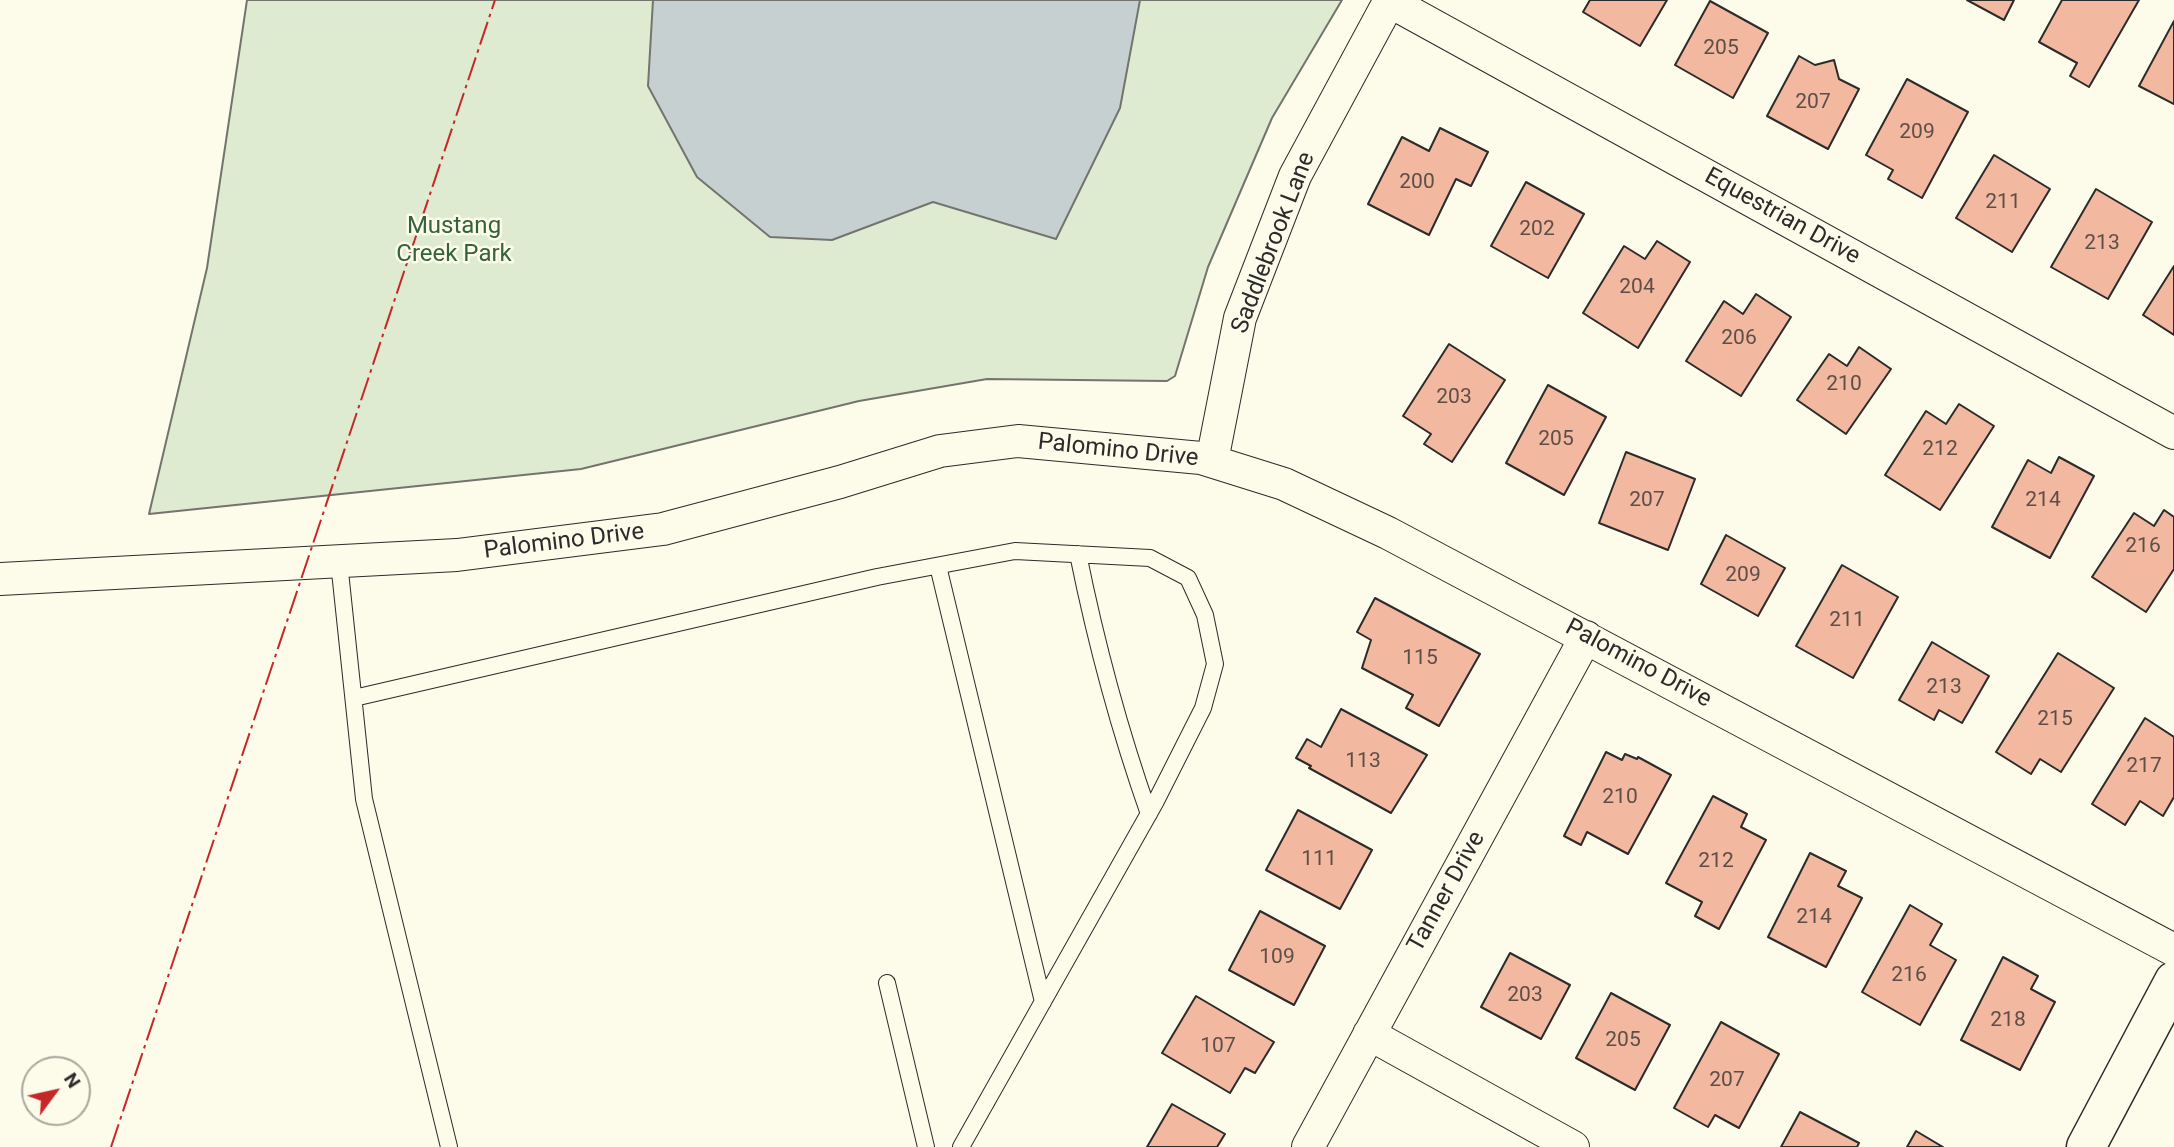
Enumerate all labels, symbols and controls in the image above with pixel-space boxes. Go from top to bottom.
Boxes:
house number: 205 [1703,36,1739,62]
house number: 207 [1795,90,1831,116]
house number: 209 [1899,120,1935,146]
street label: Saddlebrook Lane [1226,148,1322,338]
street label: Equestrian Drive [1699,162,1865,272]
house number: 200 [1399,170,1435,196]
house number: 211 [1985,190,2021,216]
park label: Mustang Creek Park [396,213,512,269]
house number: 202 [1519,217,1555,243]
house number: 213 [2084,231,2120,257]
house number: 204 [1619,275,1655,301]
house number: 206 [1721,326,1757,352]
house number: 210 [1826,372,1862,398]
house number: 203 [1436,385,1472,411]
house number: 205 [1538,427,1574,453]
street label: Palomino Drive [1036,428,1200,474]
house number: 212 [1922,437,1958,463]
house number: 207 [1629,488,1665,514]
house number: 214 [2025,488,2061,514]
street label: Palomino Drive [482,518,646,566]
house number: 216 [2125,534,2161,560]
house number: 209 [1725,563,1761,589]
house number: 211 [1829,608,1865,634]
street label: Palomino Drive [1560,613,1716,715]
house number: 115 [1402,646,1438,672]
house number: 213 [1926,675,1962,701]
house number: 215 [2037,707,2073,733]
house number: 113 [1345,749,1381,775]
house number: 217 [2126,754,2162,780]
house number: 210 [1602,785,1638,811]
street label: Tanner Drive [1402,827,1492,957]
house number: 111 [1301,847,1337,873]
house number: 212 [1698,849,1734,875]
house number: 214 [1796,905,1832,931]
house number: 109 [1259,945,1295,971]
house number: 216 [1891,963,1927,989]
house number: 203 [1507,983,1543,1009]
house number: 218 [1990,1008,2026,1034]
house number: 205 [1605,1028,1641,1054]
house number: 107 [1200,1034,1236,1060]
north arrow [21,1056,91,1126]
text: N [59,1068,86,1092]
house number: 207 [1709,1068,1745,1094]

